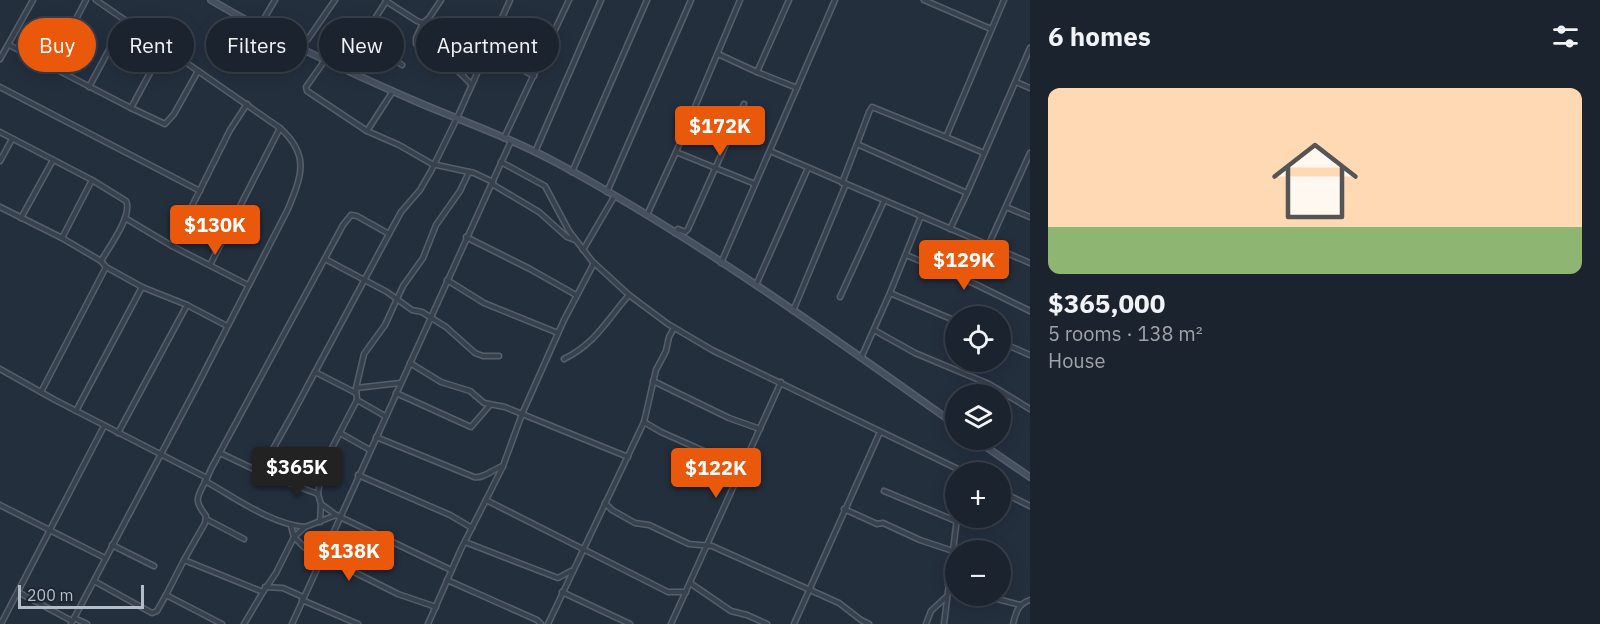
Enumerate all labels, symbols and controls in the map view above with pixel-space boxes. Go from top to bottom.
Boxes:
chip: Buy [18,18,96,72]
chip: Rent [108,18,194,72]
chip: Filters [206,18,307,72]
chip: New [319,18,404,72]
chip: Apartment [416,18,559,72]
text: 6 homes [1048,19,1151,53]
icon: filters [1549,20,1582,53]
pin: $172K [678,106,762,157]
text: $172K [689,112,751,139]
icon: home [1261,127,1369,235]
pin: $130K [173,205,257,256]
text: $130K [184,211,246,238]
pin: $129K [922,240,1006,291]
text: $129K [933,246,995,273]
text: $365,000 [1048,286,1165,320]
map controls [945,306,1011,606]
button: locate [945,306,1011,372]
text: 5 rooms · 138 m² [1048,320,1203,347]
text: House [1048,347,1105,374]
button: layers [945,384,1011,450]
pin: $365K [255,447,339,498]
pin: $122K [674,448,758,499]
text: $365K [266,453,328,480]
text: $122K [685,454,747,481]
button: + [945,462,1011,528]
pin: $138K [307,531,391,582]
text: $138K [318,537,380,564]
button: − [945,540,1011,606]
scale bar [18,582,144,610]
text: 200 m [27,585,74,605]

